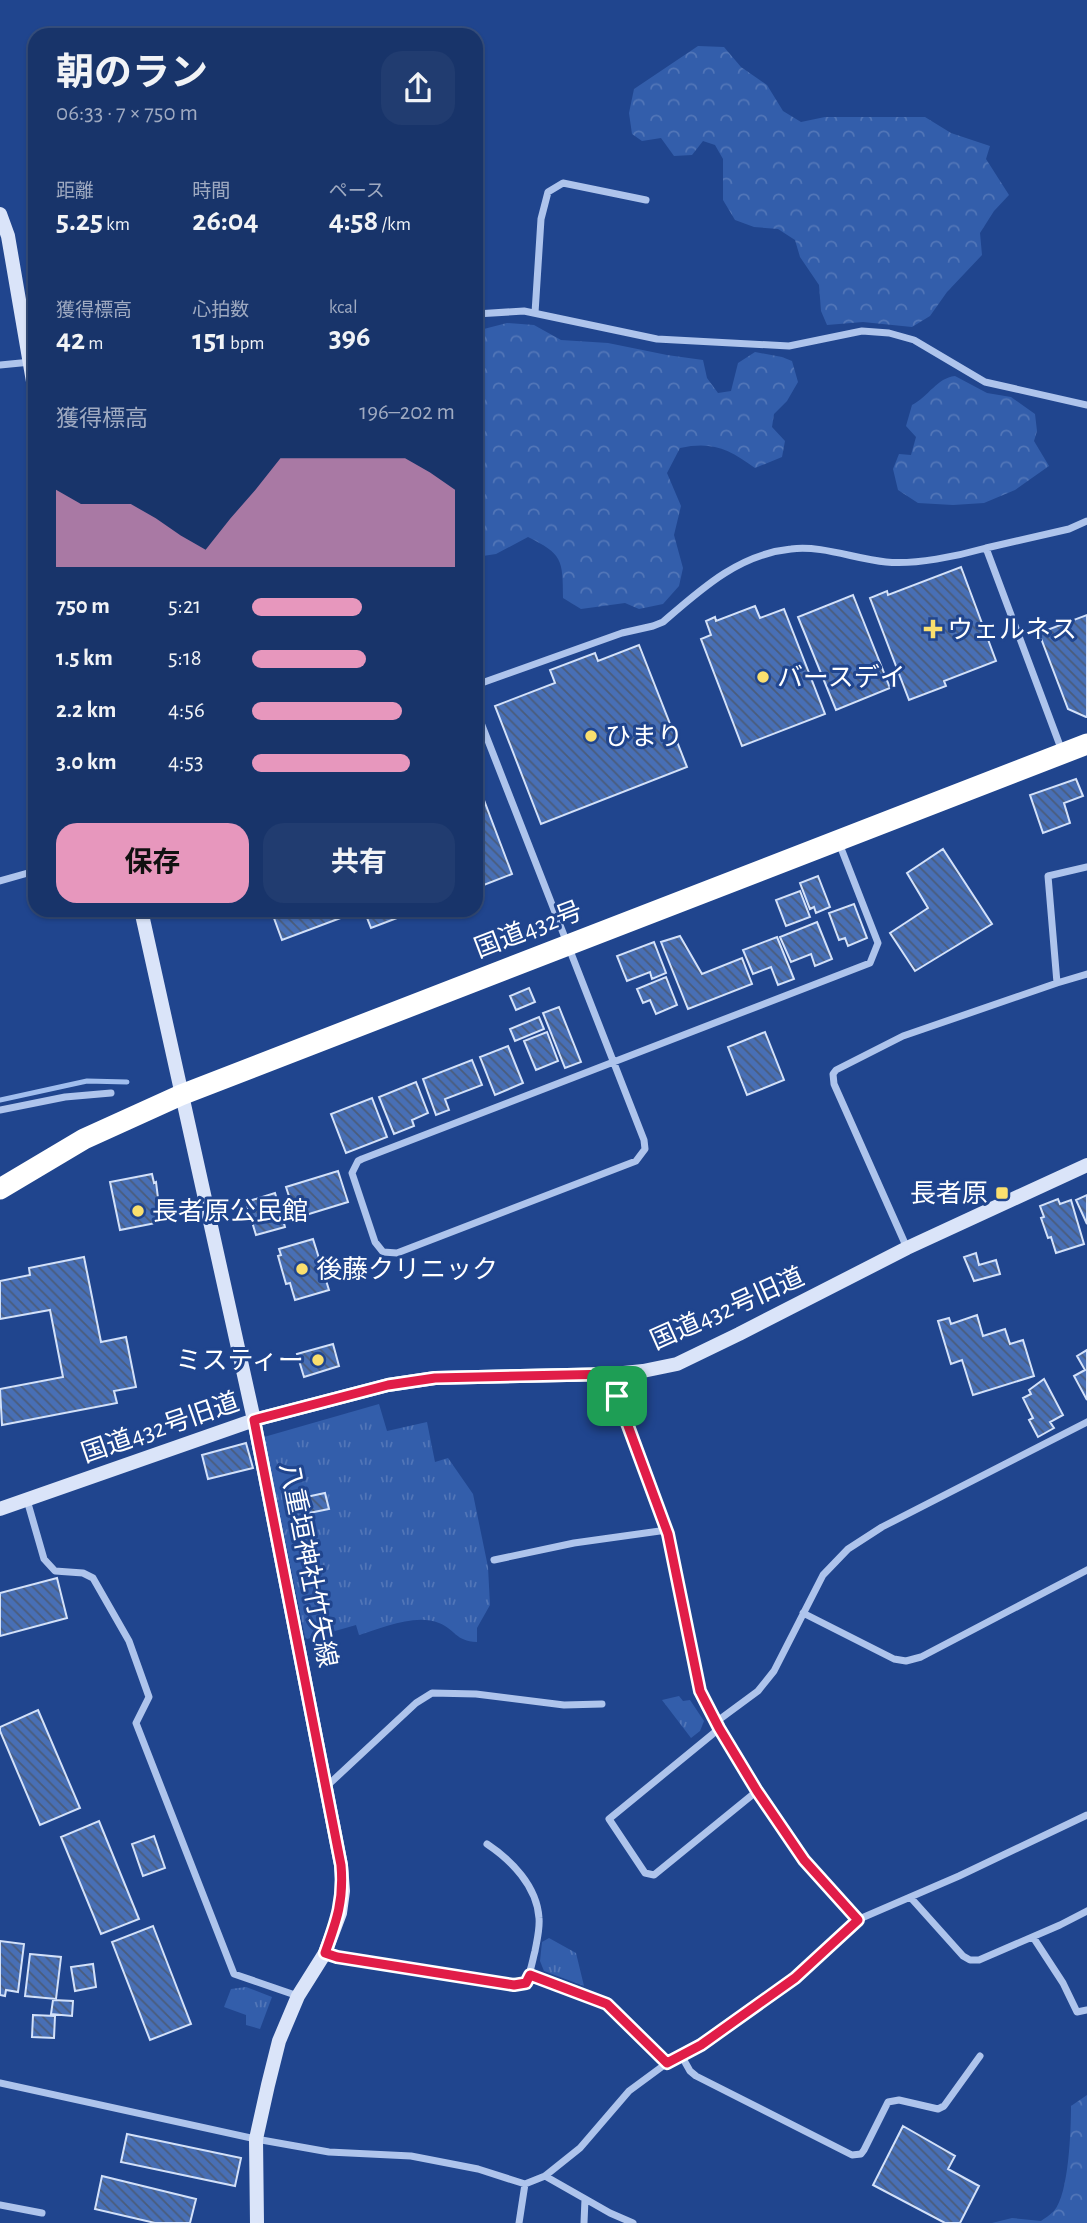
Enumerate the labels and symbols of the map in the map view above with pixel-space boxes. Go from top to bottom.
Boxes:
place label: ウェルネス [947,617,1077,643]
marker: ウェルネス [925,621,941,637]
place label: バースデイ [777,663,906,691]
marker: バースデイ [755,669,771,685]
place label: ひまり [605,724,683,750]
marker: ひまり [583,728,599,744]
street label: 国道432号 [471,897,586,962]
place label: 長者原 [910,1180,988,1207]
marker: 長者原 [994,1185,1010,1201]
place label: 長者原公民館 [152,1198,308,1225]
marker: 長者原公民館 [130,1203,146,1219]
place label: 後藤クリニック [316,1256,498,1283]
marker: 後藤クリニック [294,1261,310,1277]
street label: 国道432号旧道 [646,1263,808,1354]
place label: ミスティー [176,1348,304,1374]
marker: ミスティー [310,1352,326,1368]
pin [587,1366,647,1426]
street label: 国道432号旧道 [78,1388,243,1467]
street label: 八重垣神社竹矢線 [275,1460,343,1670]

